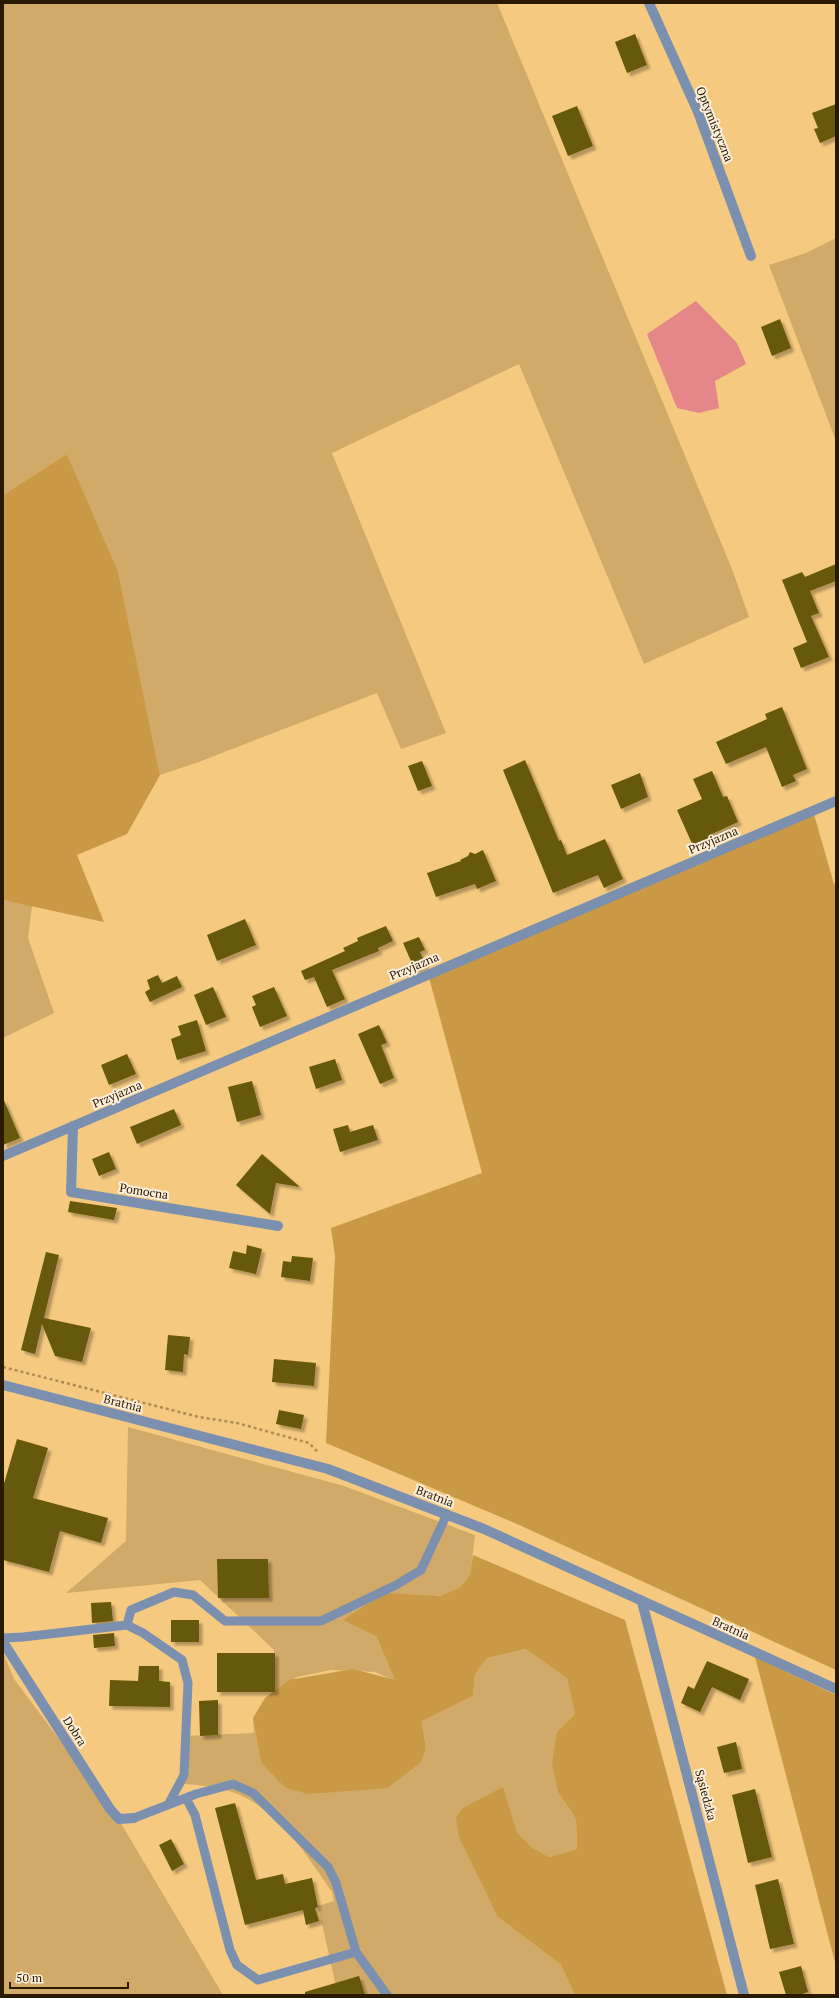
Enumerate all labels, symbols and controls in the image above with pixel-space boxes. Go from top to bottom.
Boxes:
street label: Optymistyczna [693,84,737,164]
street label: Przyjazna [686,823,740,857]
street label: Przyjazna [387,949,441,983]
street label: Przyjazna [90,1077,144,1111]
street label: Pomocna [119,1180,169,1202]
street label: Bratnia [102,1391,144,1415]
street label: Bratnia [414,1482,456,1510]
street label: Bratnia [710,1613,752,1643]
street label: Dobra [60,1713,90,1749]
street label: Sąsiedzka [692,1768,720,1822]
scale bar [10,1964,128,1990]
text: 50 m [16,1970,43,1985]

